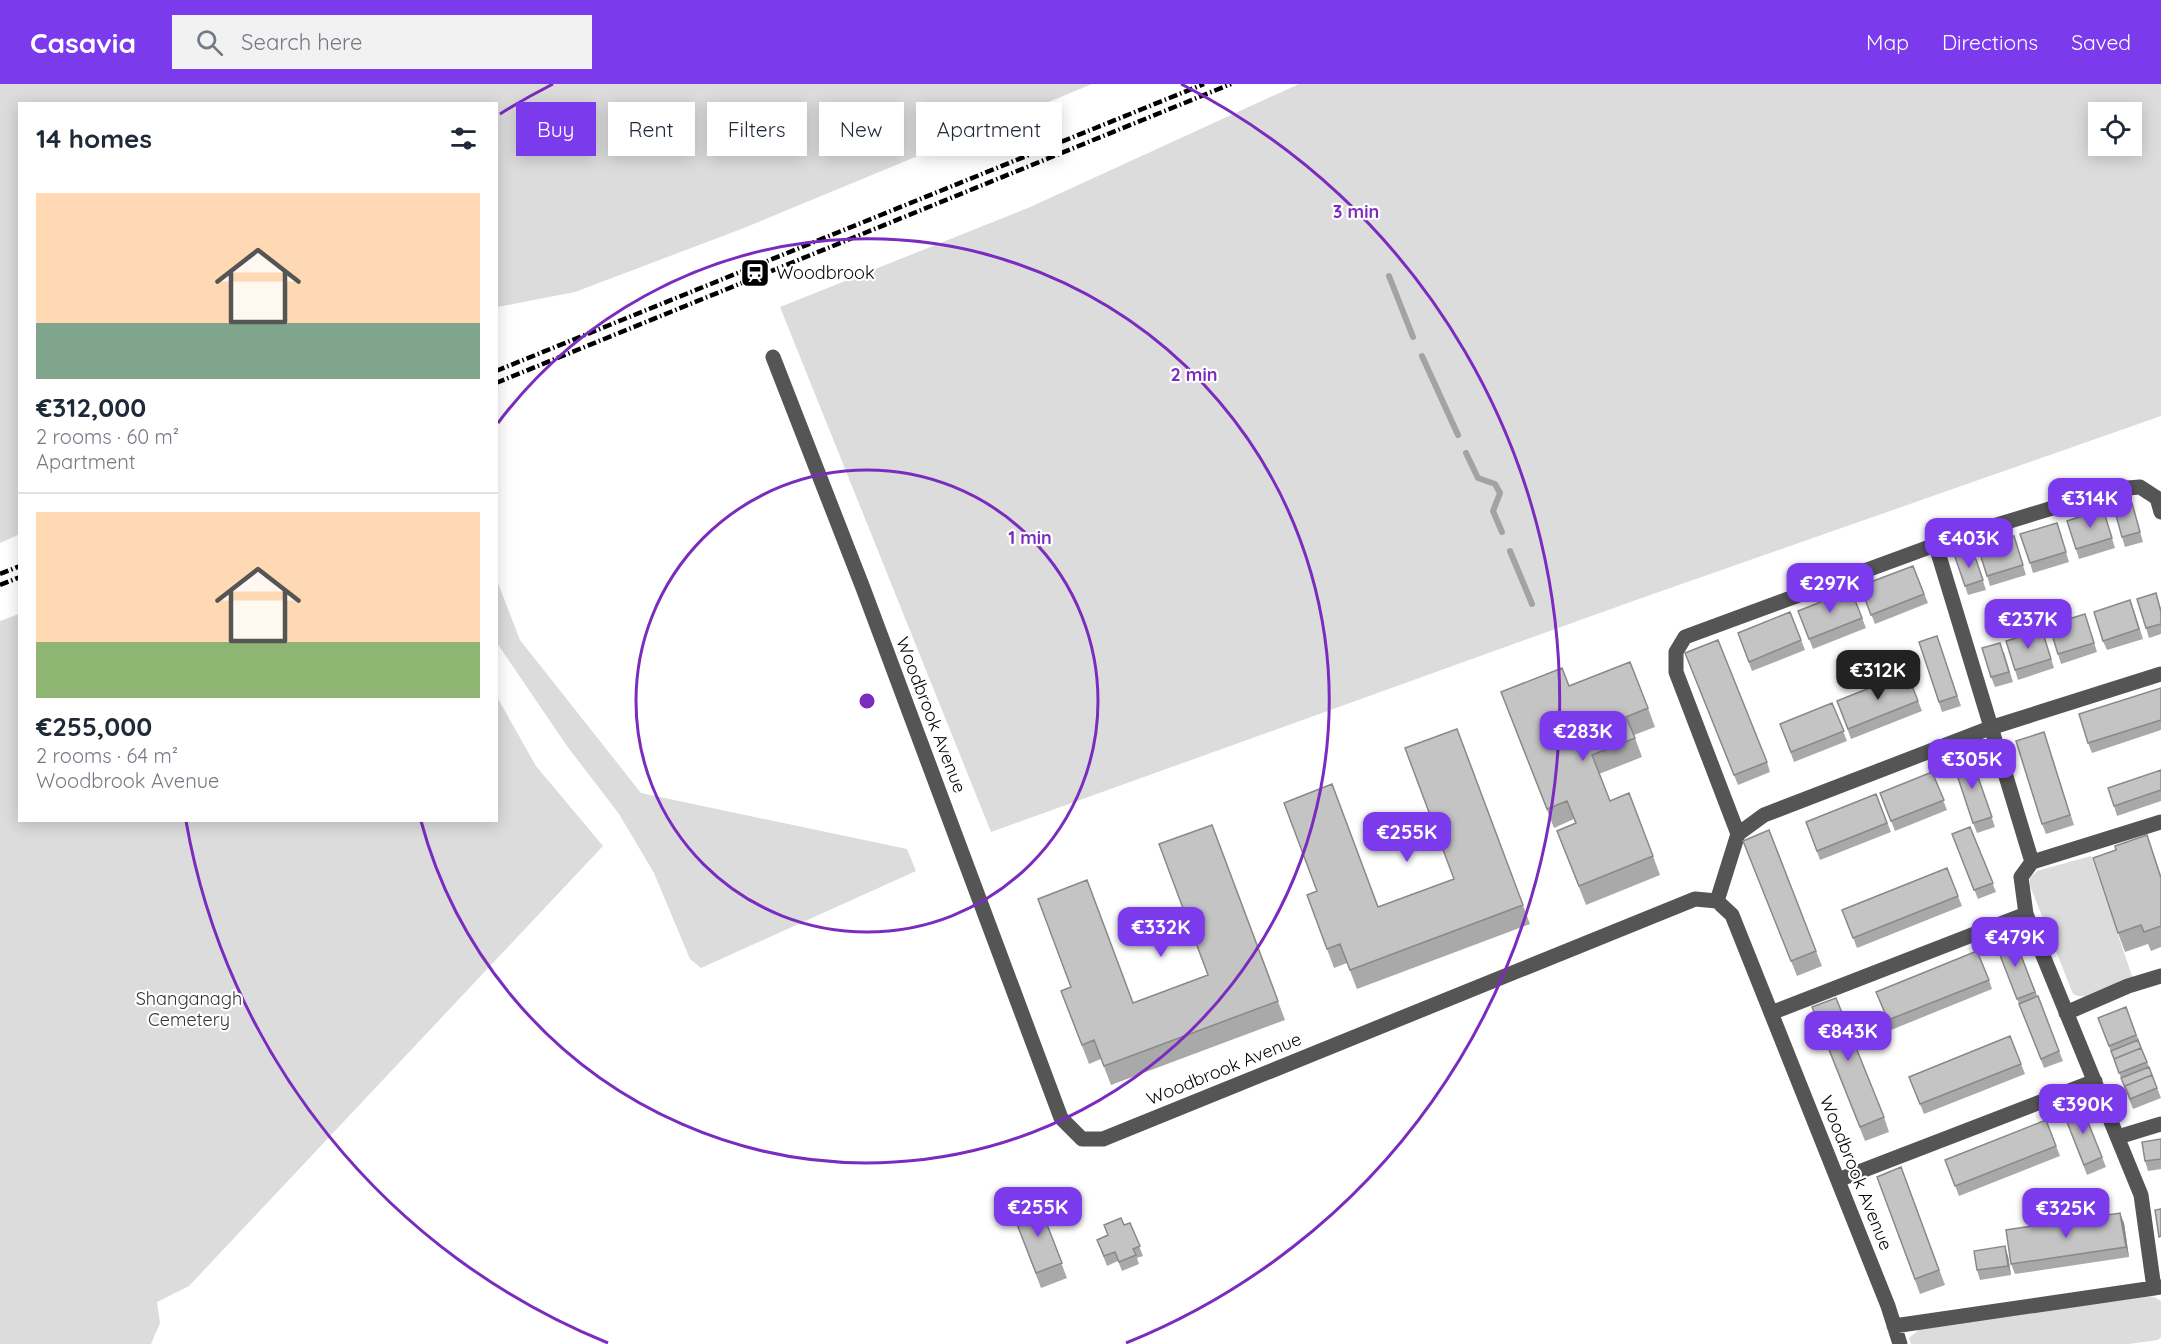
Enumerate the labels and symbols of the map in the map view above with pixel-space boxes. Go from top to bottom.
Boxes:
text: 3 min [1333,200,1379,223]
station icon: Woodbrook [739,257,771,289]
place label: Woodbrook [776,261,875,284]
text: 2 min [1171,363,1217,386]
pin: €314K [2048,478,2132,529]
pin: €403K [1927,518,2011,569]
text: 1 min [1008,526,1052,549]
pin: €297K [1788,563,1872,614]
pin: €237K [1986,599,2070,650]
street label: Woodbrook Avenue [891,634,972,796]
pin: €312K [1836,650,1920,701]
centre of rings [857,691,877,711]
pin: €283K [1541,711,1625,762]
pin: €305K [1930,739,2014,790]
pin: €255K [1365,812,1449,863]
pin: €332K [1119,907,1203,958]
pin: €479K [1973,917,2057,968]
park label: Shanganagh Cemetery [136,987,242,1031]
pin: €843K [1806,1011,1890,1062]
street label: Woodbrook Avenue [1143,1027,1305,1110]
pin: €390K [2041,1084,2125,1135]
street label: Woodbrook Avenue [1815,1092,1898,1254]
pin: €255K [996,1187,1080,1238]
pin: €325K [2024,1188,2108,1239]

